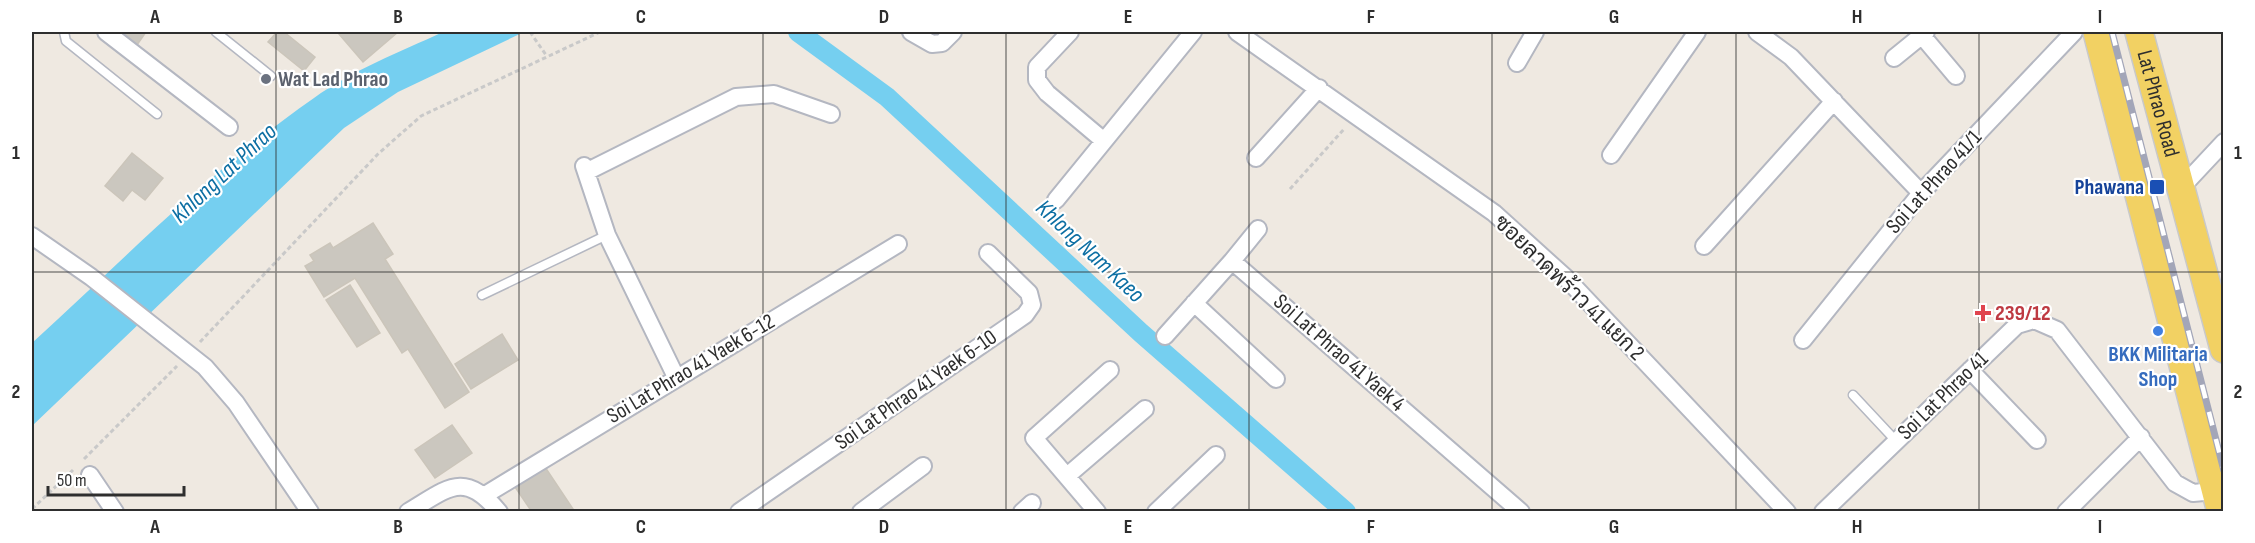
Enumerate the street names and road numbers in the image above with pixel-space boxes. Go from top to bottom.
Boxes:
street label: Lat Phrao Road [2131,47,2185,160]
street label: Soi Lat Phrao 41/1 [1880,124,1988,239]
street label: ซอยลาดพร้าว 41 แยก 2 [1488,208,1651,367]
street label: Soi Lat Phrao 41 Yaek 4 [1268,288,1410,418]
street label: Soi Lat Phrao 41 Yaek 6-12 [602,308,780,430]
street label: Soi Lat Phrao 41 Yaek 6-10 [830,324,1002,456]
street label: Soi Lat Phrao 41 [1892,346,1994,446]

